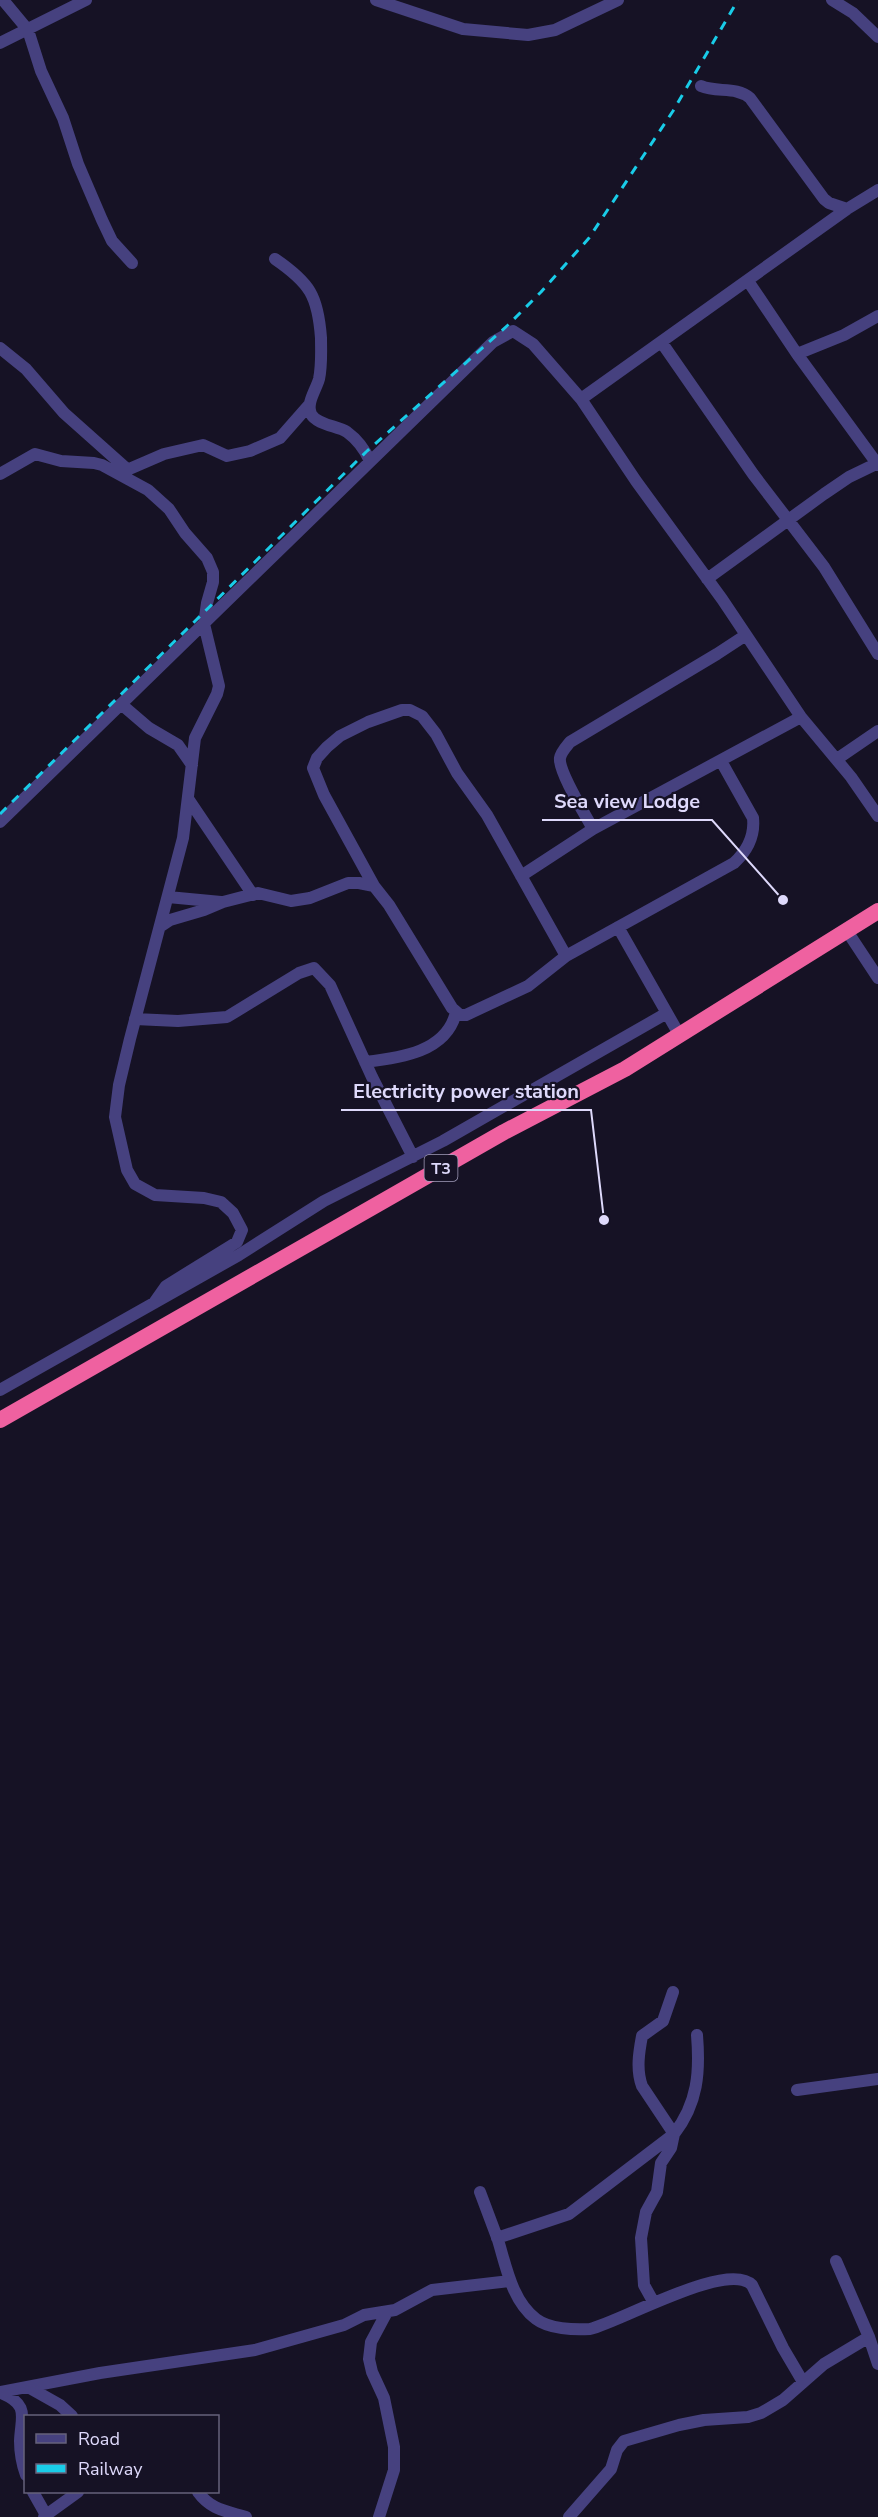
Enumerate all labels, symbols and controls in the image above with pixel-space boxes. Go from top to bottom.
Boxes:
callout: Sea view Lodge [542,782,712,820]
text: Sea view Lodge [554,788,700,815]
callout: Electricity power station [341,1072,591,1110]
text: Electricity power station [353,1078,579,1105]
road number: T3 [424,1155,458,1181]
legend [24,2415,219,2493]
text: Road [78,2427,120,2451]
text: Railway [78,2457,143,2481]

